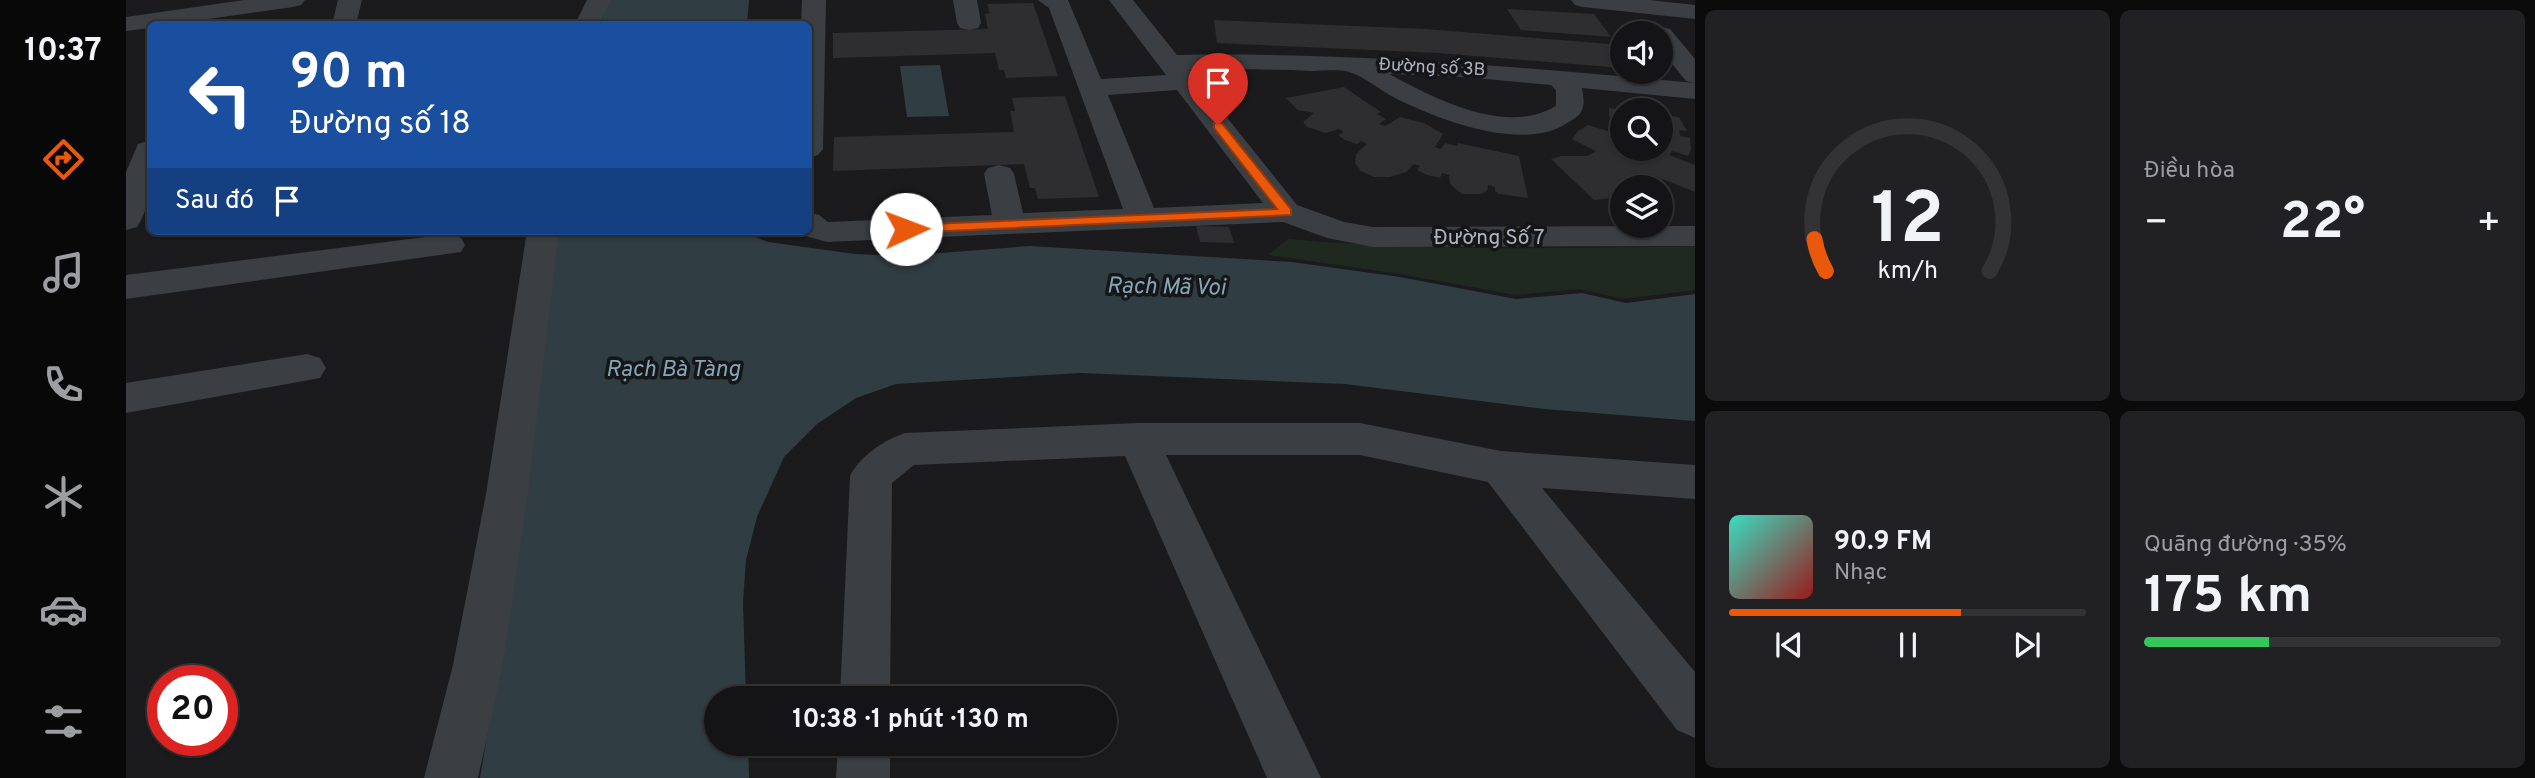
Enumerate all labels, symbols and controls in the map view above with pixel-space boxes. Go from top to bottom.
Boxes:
map controls [1610,21,1673,238]
button: sound [1610,21,1673,84]
text: 10:37 [24,32,102,72]
text: 90 m [290,44,408,106]
icon: left [175,49,266,140]
pin [1188,53,1248,125]
street label: Đường số 3B [1378,53,1486,82]
icon: arrive [1199,64,1237,102]
button: search [1610,98,1673,161]
text: Đường số 18 [290,105,471,145]
icon: directions [39,135,88,184]
text: Điều hòa [2144,157,2235,186]
button: layers [1610,175,1673,238]
text: 12 [1871,178,1944,270]
icon: arrive [268,182,306,220]
text: Sau đó [175,185,254,218]
text: 22° [2280,191,2365,257]
position arrow [869,192,943,266]
text: − [2144,200,2169,249]
text: + [2476,200,2501,249]
street label: Đường Số 7 [1433,225,1545,252]
icon: music [39,248,88,297]
text: km/h [1877,256,1938,288]
water label: Rạch Mã Voi [1106,272,1227,304]
water label: Rạch Bà Tàng [606,356,741,385]
icon: phone [39,360,88,409]
icon: climate [39,472,88,521]
text: 90.9 FM [1834,526,1932,559]
text: Quãng đường · 35% [2144,531,2347,560]
text: Nhạc [1834,559,1887,588]
text: 175 km [2144,565,2312,631]
icon: car [39,585,88,634]
icon: previous [1770,626,1808,664]
icon: pause [1889,626,1927,664]
icon: next [2008,626,2046,664]
speed limit sign: 20 [147,665,238,756]
icon: filters [39,697,88,746]
text: 10:38 · 1 phút · 130 m [792,704,1029,737]

